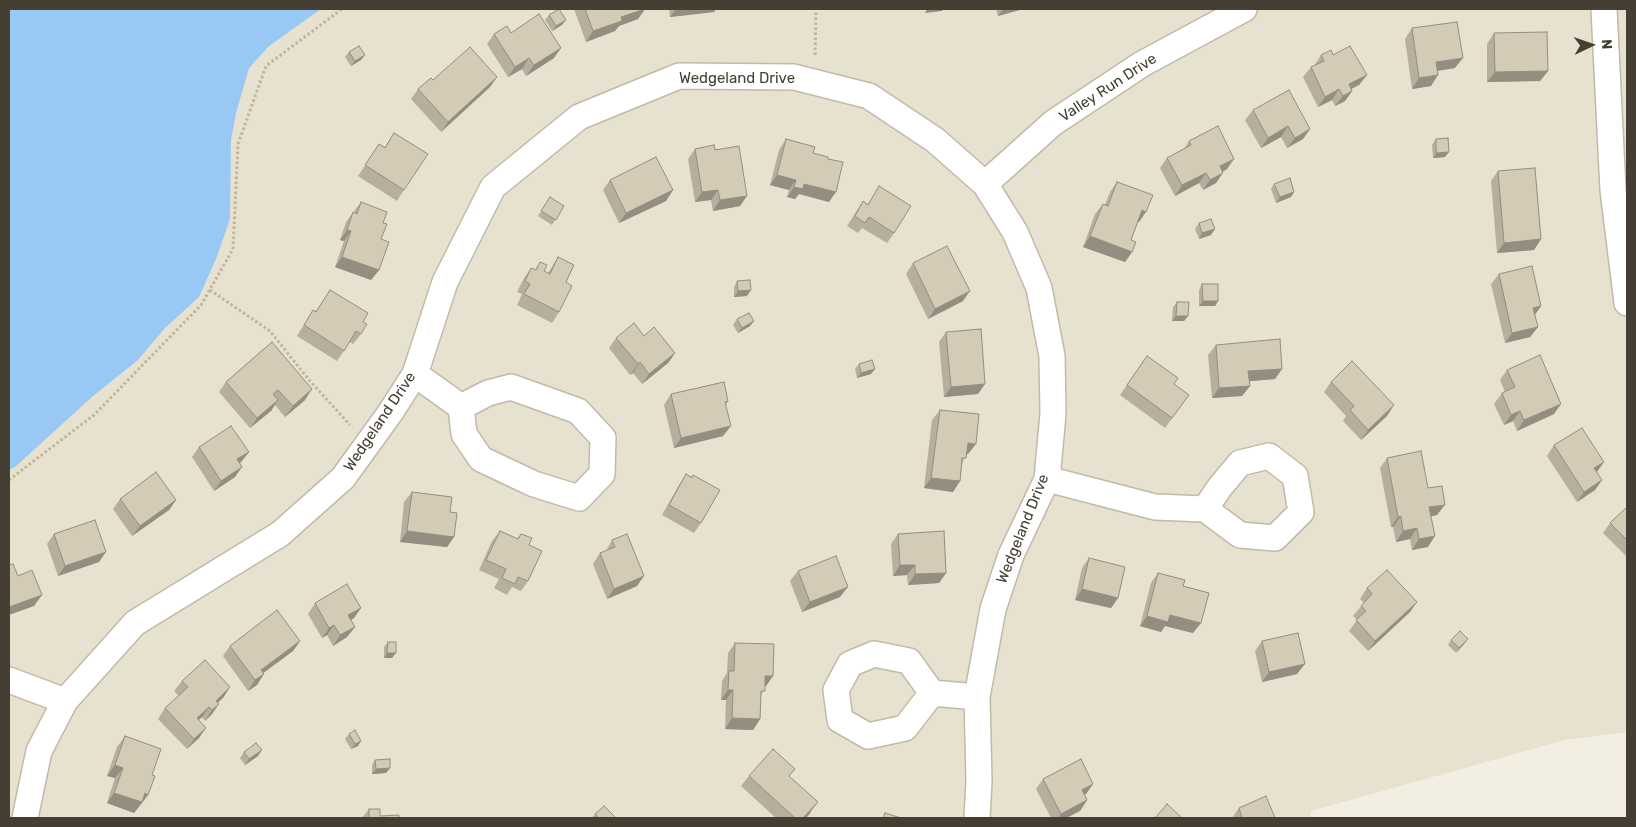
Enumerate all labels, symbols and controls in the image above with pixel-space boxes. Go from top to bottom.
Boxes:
north arrow [1566,20,1616,70]
text: N [1598,39,1615,50]
street label: Valley Run Drive [1056,50,1160,126]
street label: Wedgeland Drive [679,70,795,88]
street label: Wedgeland Drive [340,369,420,475]
street label: Wedgeland Drive [993,472,1053,586]

